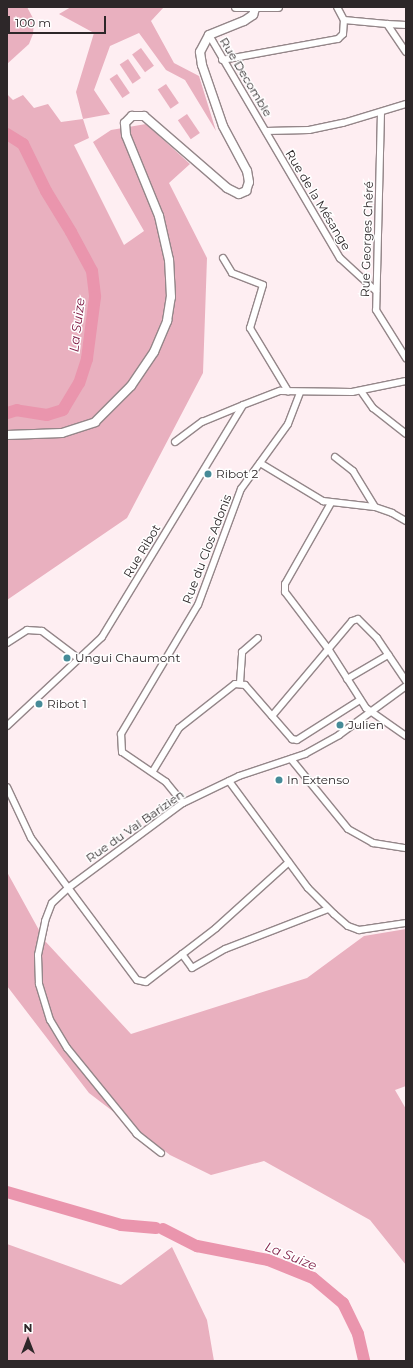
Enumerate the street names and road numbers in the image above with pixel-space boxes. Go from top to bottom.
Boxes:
street label: Rue Decomble [217,35,275,119]
street label: Rue de la Mésange [282,147,354,253]
street label: Rue Georges Chéré [358,181,376,297]
street label: Rue du Clos Adonis [179,492,235,606]
street label: Rue Ribot [120,522,164,580]
street label: Rue du Val Barizien [83,787,187,865]

